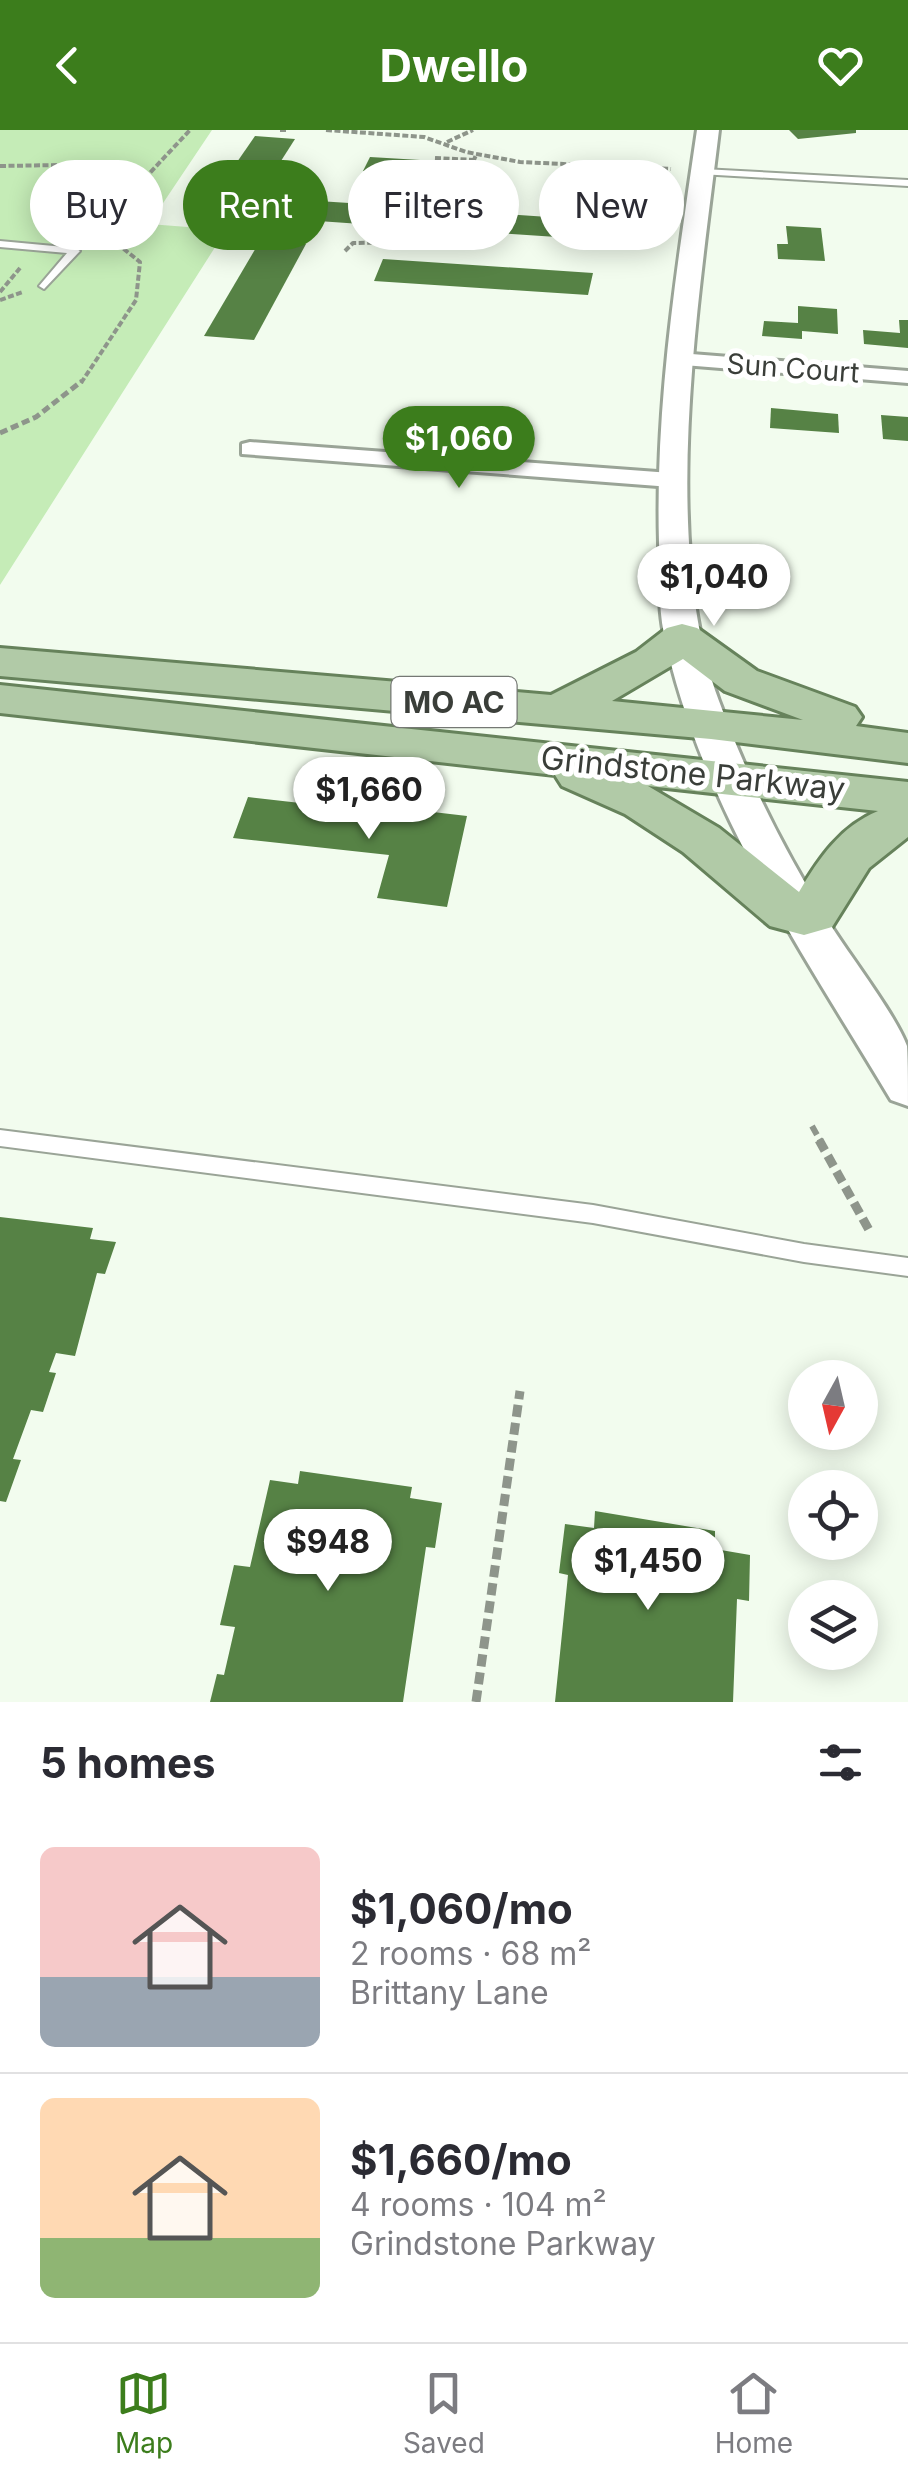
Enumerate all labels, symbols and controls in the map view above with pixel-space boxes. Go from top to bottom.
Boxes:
icon: back [40,38,95,93]
text: Dwello [380,38,528,93]
icon: heart [813,38,868,93]
chip: Buy [30,160,163,250]
chip: Rent [183,160,328,250]
chip: Filters [348,160,519,250]
chip: New [539,160,684,250]
street label: Sun Court [726,346,860,390]
pin: $1,060 [378,406,540,491]
text: $1,060 [405,419,513,458]
pin: $1,040 [633,544,795,629]
text: $1,040 [659,557,769,596]
road number: MO AC [392,677,516,727]
street label: Grindstone Parkway [539,738,847,808]
pin: $1,660 [288,757,450,842]
text: $1,660 [315,770,423,809]
north arrow [788,1360,878,1450]
map controls [788,1360,878,1670]
button: locate [788,1470,878,1560]
pin: $948 [269,1509,387,1594]
text: $948 [286,1522,370,1561]
pin: $1,450 [567,1528,729,1613]
text: $1,450 [593,1541,703,1580]
button: layers [788,1580,878,1670]
icon: filters [813,1735,868,1790]
text: 5 homes [40,1737,216,1788]
text: $1,060/mo [350,1883,573,1934]
icon: home [120,1887,240,2007]
text: 2 rooms · 68 m² [350,1934,591,1973]
text: Brittany Lane [350,1973,549,2012]
text: $1,660/mo [350,2134,572,2185]
icon: home [120,2138,240,2258]
text: 4 rooms · 104 m² [350,2185,607,2224]
text: Grindstone Parkway [350,2224,656,2263]
tab: Map [115,2366,173,2460]
tab: Saved [403,2366,485,2460]
tab: Home [715,2366,793,2460]

